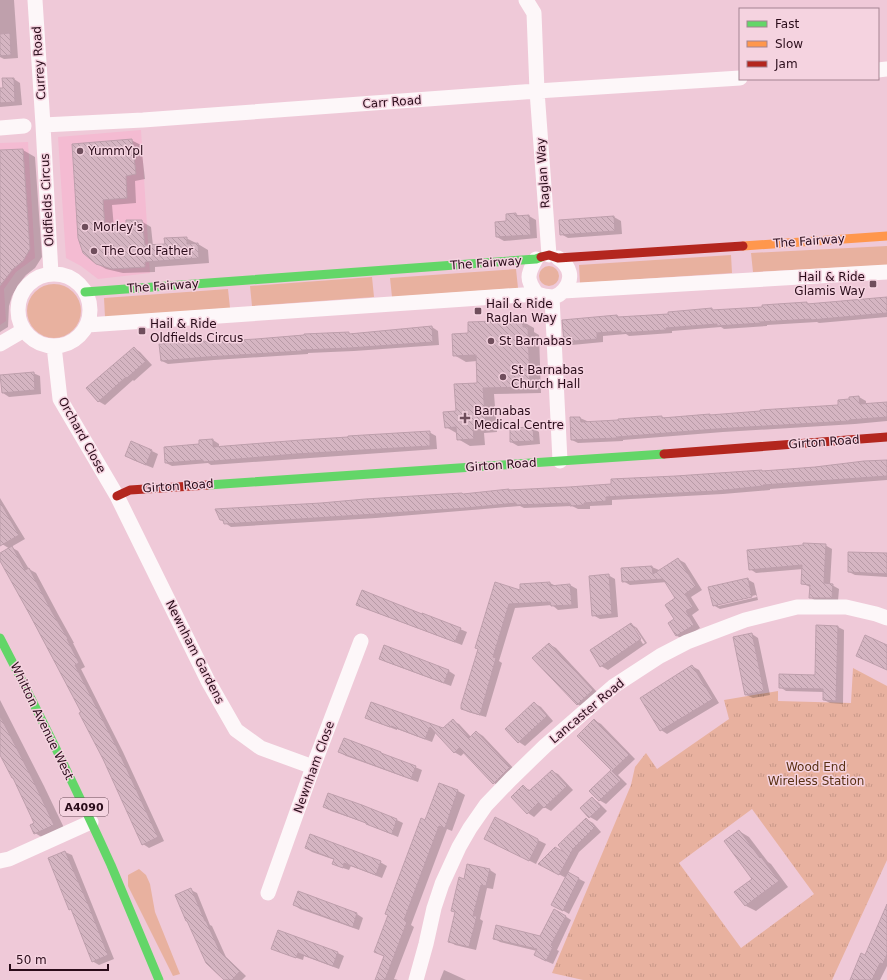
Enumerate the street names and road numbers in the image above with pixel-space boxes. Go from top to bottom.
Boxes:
street label: Currey Road [29,26,49,100]
street label: Carr Road [362,93,422,111]
street label: Raglan Way [534,137,552,209]
street label: Oldfields Circus [38,153,56,247]
street label: The Fairway [772,232,845,251]
street label: The Fairway [449,254,522,273]
street label: The Fairway [126,277,199,296]
street label: Orchard Close [55,395,109,475]
street label: Girton Road [788,433,860,451]
street label: Girton Road [465,456,537,474]
street label: Girton Road [142,477,214,495]
street label: Newnham Gardens [163,598,227,706]
street label: Whitton Avenue West [7,660,77,782]
street label: Lancaster Road [547,676,627,746]
street label: Newnham Close [291,719,337,815]
road number: A4090 [60,798,108,816]

